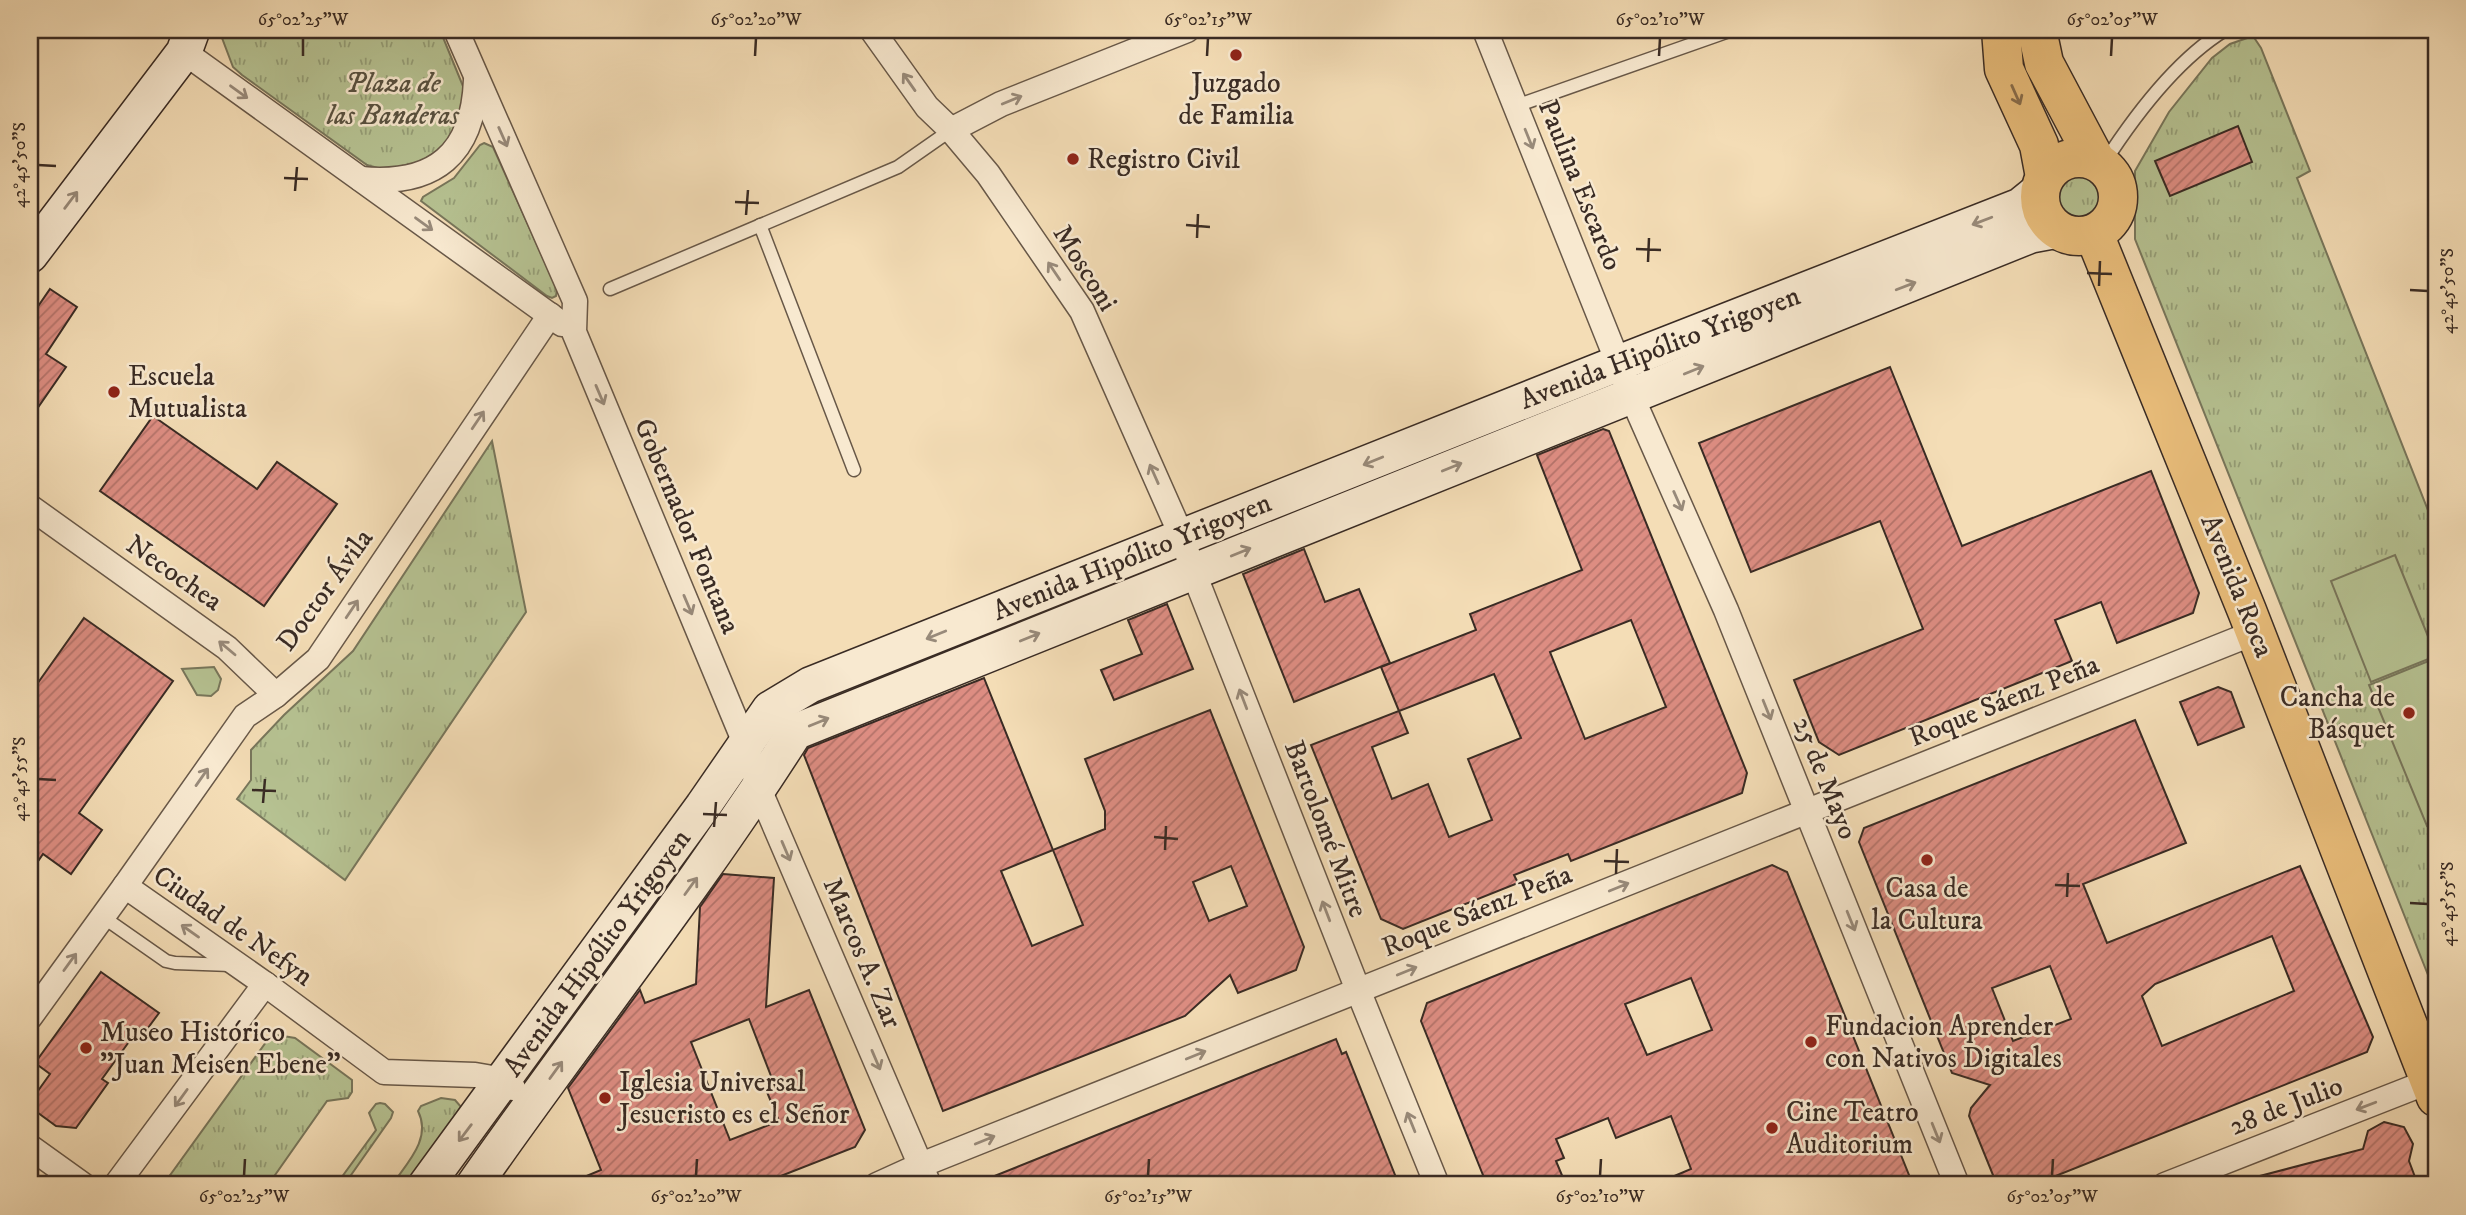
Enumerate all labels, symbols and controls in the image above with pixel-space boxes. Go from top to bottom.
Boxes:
text: 65°02'25"W [258,9,349,31]
text: 65°02'20"W [710,9,802,31]
text: 65°02'15"W [1164,9,1253,31]
text: 65°02'10"W [1616,9,1705,31]
text: 65°02'05"W [2066,9,2158,31]
marker: Juzgado de Familia [1228,47,1244,63]
park label: Plaza de las Banderas [326,66,460,133]
place label: Juzgado de Familia [1178,66,1294,133]
one-way arrow [902,73,916,92]
one-way arrow [2010,84,2023,105]
one-way arrow [229,85,248,99]
one-way arrow [1000,92,1022,105]
street label: Paulina Escardo [1530,95,1630,275]
text: 42°45'50"S [9,122,31,208]
one-way arrow [497,126,510,147]
one-way arrow [1523,127,1536,149]
place label: Registro Civil [1087,142,1241,177]
marker: Registro Civil [1065,151,1081,167]
one-way arrow [64,191,78,210]
one-way arrow [1971,216,1993,229]
one-way arrow [414,217,433,231]
street label: Mosconi [1045,218,1125,318]
text: 42°45'50"S [2437,248,2459,334]
one-way arrow [1047,262,1061,281]
street label: Avenida Hipólito Yrigoyen [1515,278,1805,418]
one-way arrow [1894,278,1916,291]
place label: Escuela Mutualista [128,359,247,426]
one-way arrow [1683,362,1705,375]
marker: Escuela Mutualista [106,384,122,400]
one-way arrow [595,384,608,406]
one-way arrow [471,411,485,430]
street label: Gobernador Fontana [626,413,748,639]
one-way arrow [1363,455,1385,468]
one-way arrow [1440,459,1462,472]
one-way arrow [1147,464,1160,486]
street label: Avenida Hipólito Yrigoyen [988,485,1277,629]
one-way arrow [1672,490,1685,511]
street label: Avenida Roca [2193,509,2282,663]
street label: Doctor Ávila [268,521,381,658]
street label: Necochea [119,527,229,619]
one-way arrow [1229,544,1251,557]
one-way arrow [682,594,695,616]
one-way arrow [345,600,359,619]
one-way arrow [926,629,948,642]
one-way arrow [1018,629,1040,642]
one-way arrow [218,640,236,656]
street label: Roque Sáenz Peña [1904,647,2104,755]
place label: Cancha de Básquet [2280,680,2395,747]
one-way arrow [1236,689,1249,711]
one-way arrow [1761,699,1774,721]
marker: Cancha de Básquet [2401,705,2417,721]
street label: 25 de Mayo [1785,712,1865,844]
one-way arrow [807,715,829,728]
text: 42°45'55"S [9,736,31,822]
street label: Bartolomé Mitre [1276,736,1376,922]
one-way arrow [195,768,209,787]
street label: Avenida Hipólito Yrigoyen [495,822,699,1084]
one-way arrow [780,840,793,862]
marker: Casa de la Cultura [1919,852,1935,868]
street label: Roque Sáenz Peña [1377,857,1577,965]
street label: Ciudad de Nefyn [146,858,320,994]
text: 42°45'55"S [2437,861,2459,947]
place label: Casa de la Cultura [1871,871,1983,938]
street label: Marcos A. Zar [815,872,910,1034]
one-way arrow [683,877,698,896]
one-way arrow [1607,880,1629,893]
one-way arrow [1319,901,1332,922]
one-way arrow [1846,910,1859,932]
one-way arrow [181,924,200,938]
one-way arrow [63,953,77,972]
one-way arrow [1396,963,1418,976]
place label: Fundacion Aprender con Nativos Digitales [1825,1009,2062,1076]
place label: Museo Histórico "Juan Meisen Ebene" [100,1015,341,1082]
marker: Fundacion Aprender con Nativos Digitales [1803,1034,1819,1050]
marker: Museo Histórico "Juan Meisen Ebene" [78,1040,94,1056]
one-way arrow [1185,1048,1206,1061]
one-way arrow [870,1049,883,1071]
one-way arrow [548,1061,563,1079]
place label: Iglesia Universal Jesucristo es el Señor [616,1065,850,1132]
street label: 28 de Julio [2224,1068,2348,1144]
one-way arrow [173,1088,188,1106]
marker: Iglesia Universal Jesucristo es el Señor [597,1090,613,1106]
place label: Cine Teatro Auditorium [1786,1095,1919,1162]
one-way arrow [2356,1101,2378,1114]
one-way arrow [1404,1112,1417,1133]
marker: Cine Teatro Auditorium [1764,1120,1780,1136]
one-way arrow [1930,1121,1943,1143]
one-way arrow [458,1123,472,1142]
one-way arrow [973,1132,995,1145]
text: 65°02'25"W [199,1186,290,1208]
text: 65°02'20"W [650,1186,742,1208]
text: 65°02'15"W [1104,1186,1193,1208]
text: 65°02'10"W [1556,1186,1645,1208]
text: 65°02'05"W [2006,1186,2098,1208]

